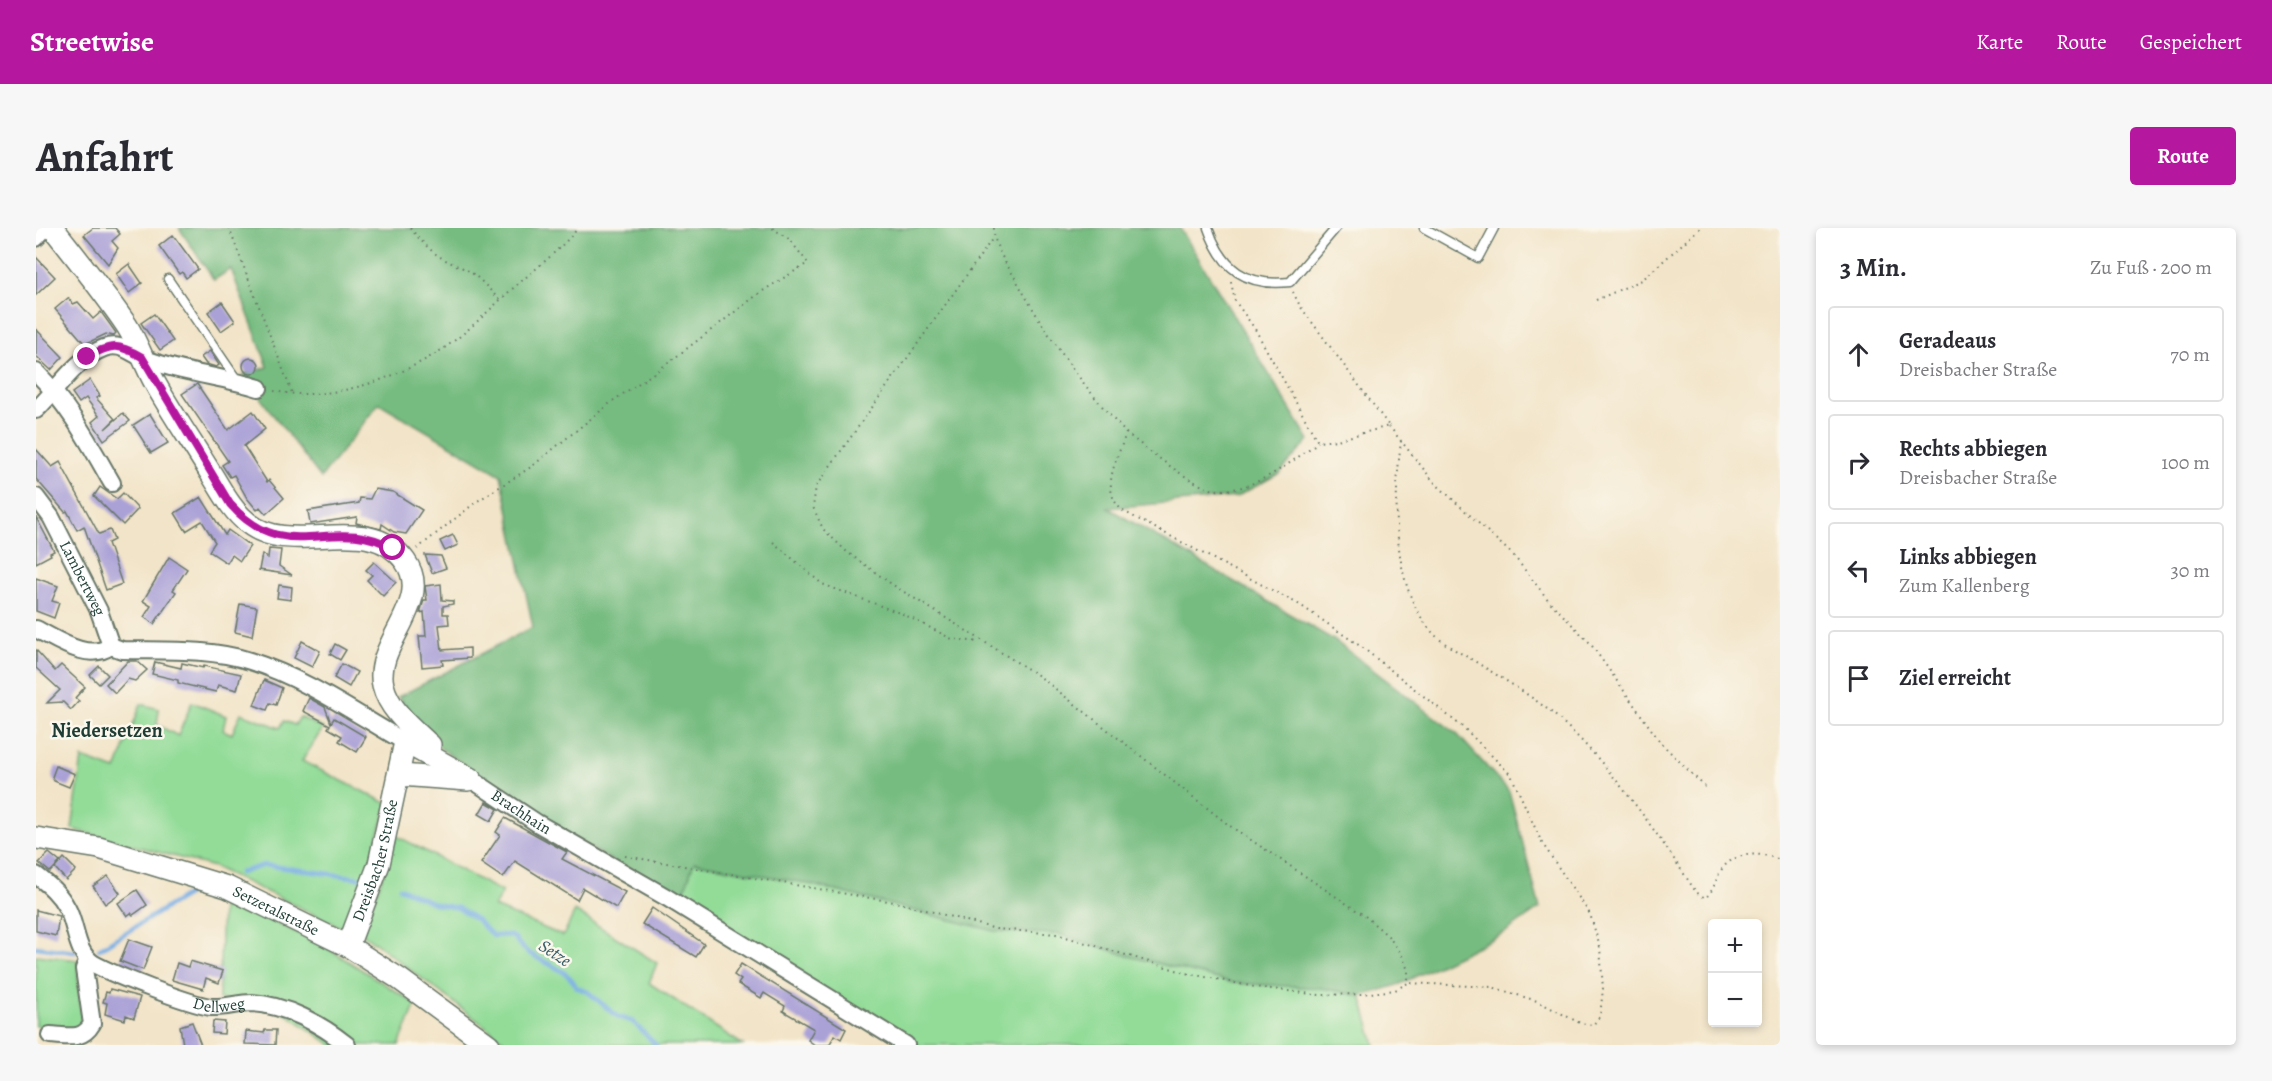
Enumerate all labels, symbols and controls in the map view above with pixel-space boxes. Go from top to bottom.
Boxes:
text: Streetwise [30,23,154,61]
text: Karte [1976,28,2023,56]
text: Route [2056,28,2107,56]
text: Gespeichert [2140,28,2242,56]
button: Route [2130,127,2236,185]
text: Anfahrt [36,128,173,185]
text: 3 Min. [1840,250,1907,285]
text: Zu Fuß · 200 m [2090,254,2212,281]
text: Geradeaus [1899,326,1996,356]
icon: ahead [1842,338,1875,371]
text: 70 m [2170,341,2210,368]
route end [73,343,99,369]
text: Dreisbacher Straße [1899,356,2057,383]
text: Rechts abbiegen [1899,434,2047,464]
icon: right [1842,446,1875,479]
text: 100 m [2161,449,2210,476]
text: Dreisbacher Straße [1899,464,2057,491]
route start [379,534,405,560]
street label: Lambertweg [54,537,111,619]
text: Links abbiegen [1899,542,2037,572]
icon: left [1842,554,1875,587]
text: 30 m [2170,557,2210,584]
text: Zum Kallenberg [1899,572,2030,599]
icon: arrive [1842,662,1875,695]
text: Ziel erreicht [1899,663,2011,693]
district label: Niedersetzen [51,717,163,744]
street label: Brachhain [487,784,555,840]
street label: Dreisbacher Straße [347,798,403,925]
street label: Setzetalstraße [229,880,323,941]
map controls [1708,919,1762,1027]
button: + [1708,919,1762,973]
water label: Setze [534,934,576,973]
button: − [1708,973,1762,1027]
street label: Dellweg [190,992,246,1018]

